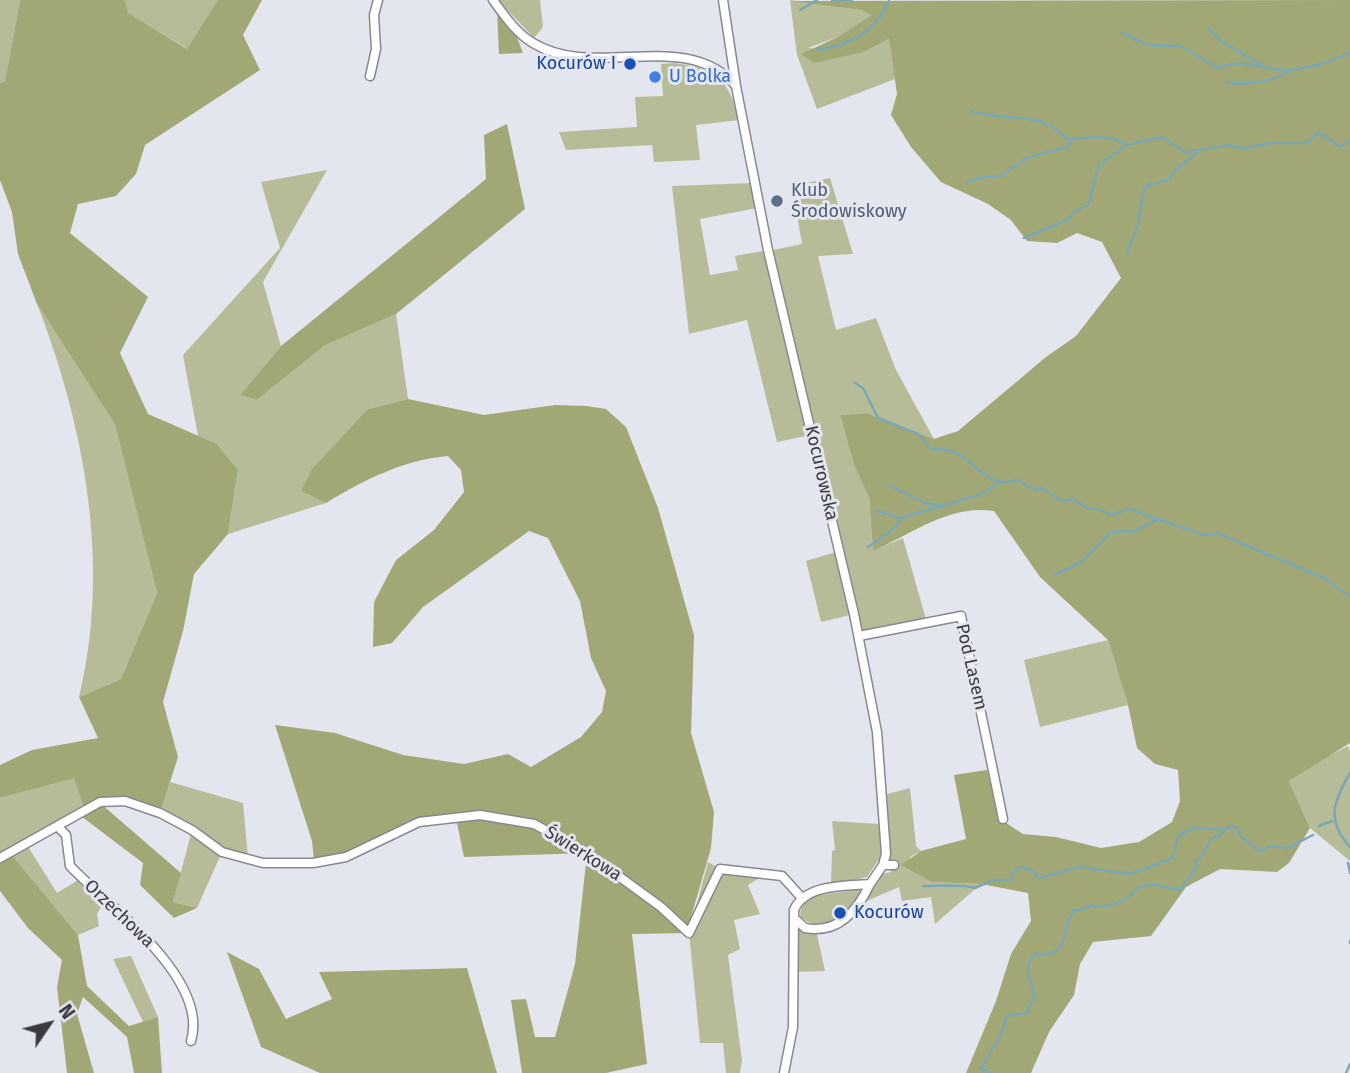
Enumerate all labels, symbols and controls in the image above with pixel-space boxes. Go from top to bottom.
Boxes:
place label: Kocurów I [536,53,616,75]
marker: Kocurów I [622,56,638,72]
place label: U Bolka [669,66,731,88]
marker: U Bolka [647,69,663,85]
place label: Klub Środowiskowy [791,180,907,222]
marker: Klub Środowiskowy [769,193,785,209]
street label: Kocurowska [800,423,842,523]
street label: Pod Lasem [951,622,991,712]
street label: Świerkowa [541,822,625,886]
street label: Orzechowa [80,875,158,953]
place label: Kocurów [854,902,924,924]
marker: Kocurów [832,905,848,921]
north arrow [14,989,84,1059]
text: N [54,1000,80,1023]

